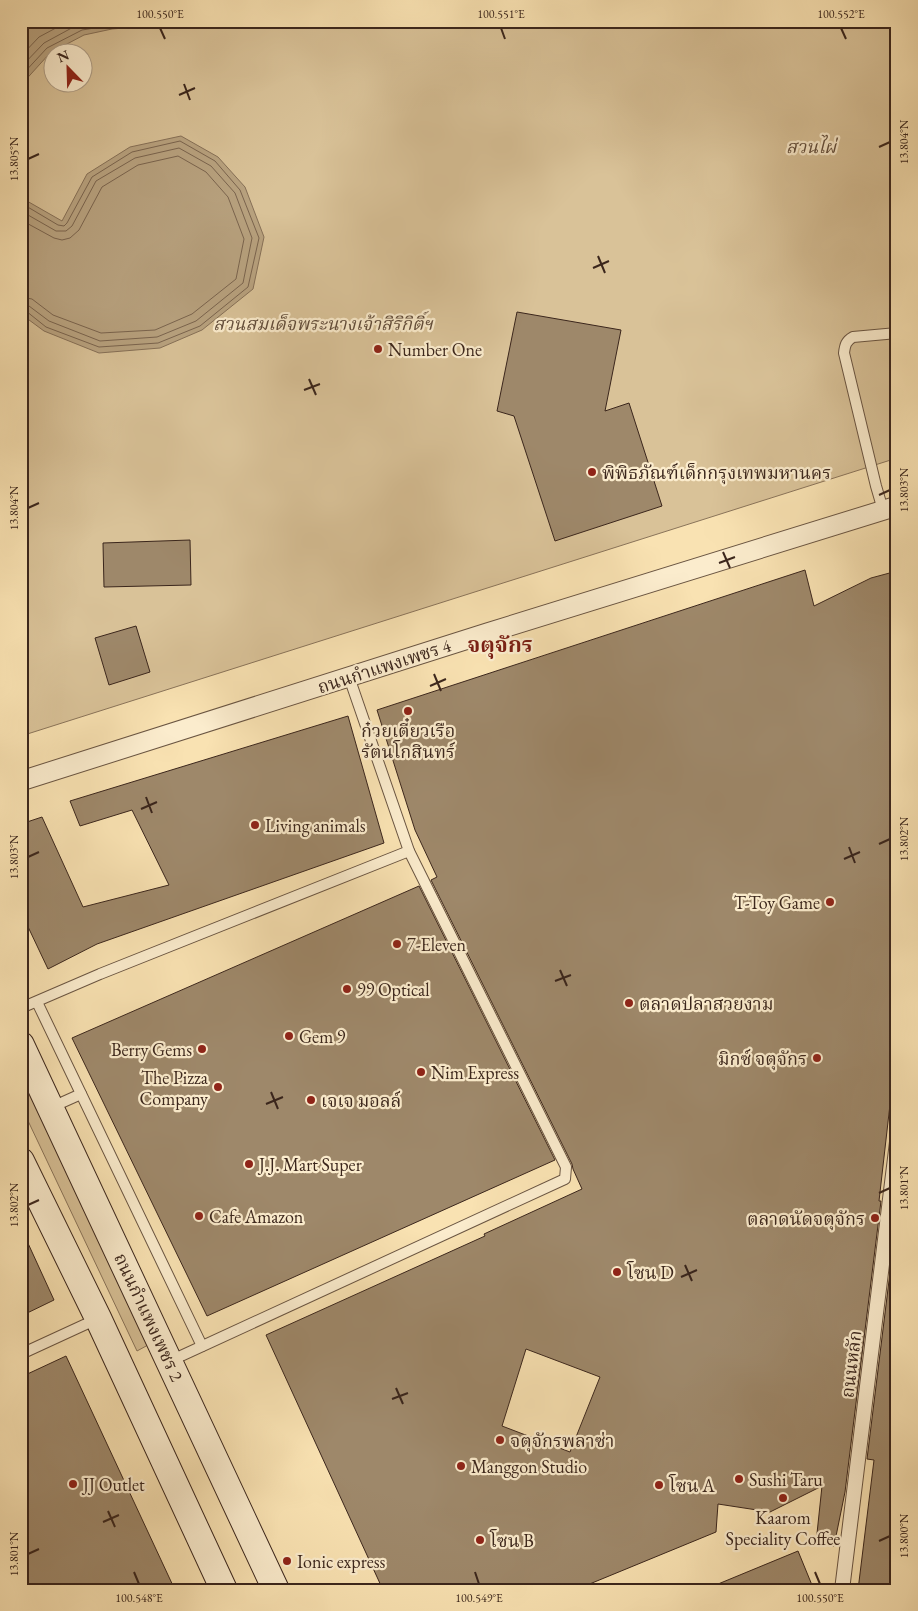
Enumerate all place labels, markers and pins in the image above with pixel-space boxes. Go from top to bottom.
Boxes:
place label: Number One [388,338,482,361]
marker: Number One [372,343,384,355]
place label: พิพิธภัณฑ์เด็กกรุงเทพมหานคร [602,461,831,485]
marker: พิพิธภัณฑ์เด็กกรุงเทพมหานคร [586,466,598,478]
marker: ก๋วยเตี๋ยวเรือ รัตนโกสินทร์ [402,705,414,717]
place label: ก๋วยเตี๋ยวเรือ รัตนโกสินทร์ [361,717,456,763]
place label: Living animals [265,814,366,837]
marker: Living animals [249,819,261,831]
place label: T-Toy Game [734,891,820,914]
marker: T-Toy Game [824,896,836,908]
place label: 7-Eleven [407,933,467,956]
marker: 7-Eleven [391,938,403,950]
place label: 99 Optical [357,978,430,1001]
marker: 99 Optical [341,983,353,995]
place label: ตลาดปลาสวยงาม [639,992,773,1015]
marker: ตลาดปลาสวยงาม [623,997,635,1009]
place label: Gem 9 [299,1025,346,1048]
marker: Gem 9 [283,1030,295,1042]
place label: Berry Gems [111,1038,192,1061]
marker: Berry Gems [196,1043,208,1055]
place label: มิกซ์ จตุจักร [718,1047,807,1071]
marker: มิกซ์ จตุจักร [811,1052,823,1064]
place label: Nim Express [431,1061,519,1084]
place label: The Pizza Company [139,1066,209,1110]
marker: Nim Express [415,1066,427,1078]
marker: The Pizza Company [212,1081,224,1093]
place label: เจเจ มอลล์ [321,1089,401,1112]
marker: เจเจ มอลล์ [305,1094,317,1106]
place label: J.J. Mart Super [257,1153,362,1176]
marker: J.J. Mart Super [243,1158,255,1170]
place label: Cafe Amazon [209,1205,304,1228]
place label: ตลาดนัดจตุจักร [747,1207,865,1231]
marker: Cafe Amazon [193,1210,205,1222]
marker: ตลาดนัดจตุจักร [869,1212,881,1224]
place label: โซน D [626,1260,674,1284]
marker: โซน D [611,1266,623,1278]
place label: จตุจักรพลาซ่า [510,1429,614,1453]
marker: จตุจักรพลาซ่า [494,1434,506,1446]
place label: Manggon Studio [471,1455,587,1478]
marker: Manggon Studio [455,1460,467,1472]
place label: Sushi Taru [749,1468,823,1491]
place label: JJ Outlet [81,1473,145,1496]
place label: โซน A [668,1473,715,1497]
marker: Sushi Taru [733,1473,745,1485]
marker: JJ Outlet [67,1478,79,1490]
marker: โซน A [653,1479,665,1491]
marker: Kaarom Speciality Coffee [777,1492,789,1504]
place label: Kaarom Speciality Coffee [726,1506,840,1550]
place label: โซน B [489,1528,534,1552]
marker: โซน B [474,1534,486,1546]
place label: Ionic express [297,1550,386,1573]
marker: Ionic express [281,1555,293,1567]

